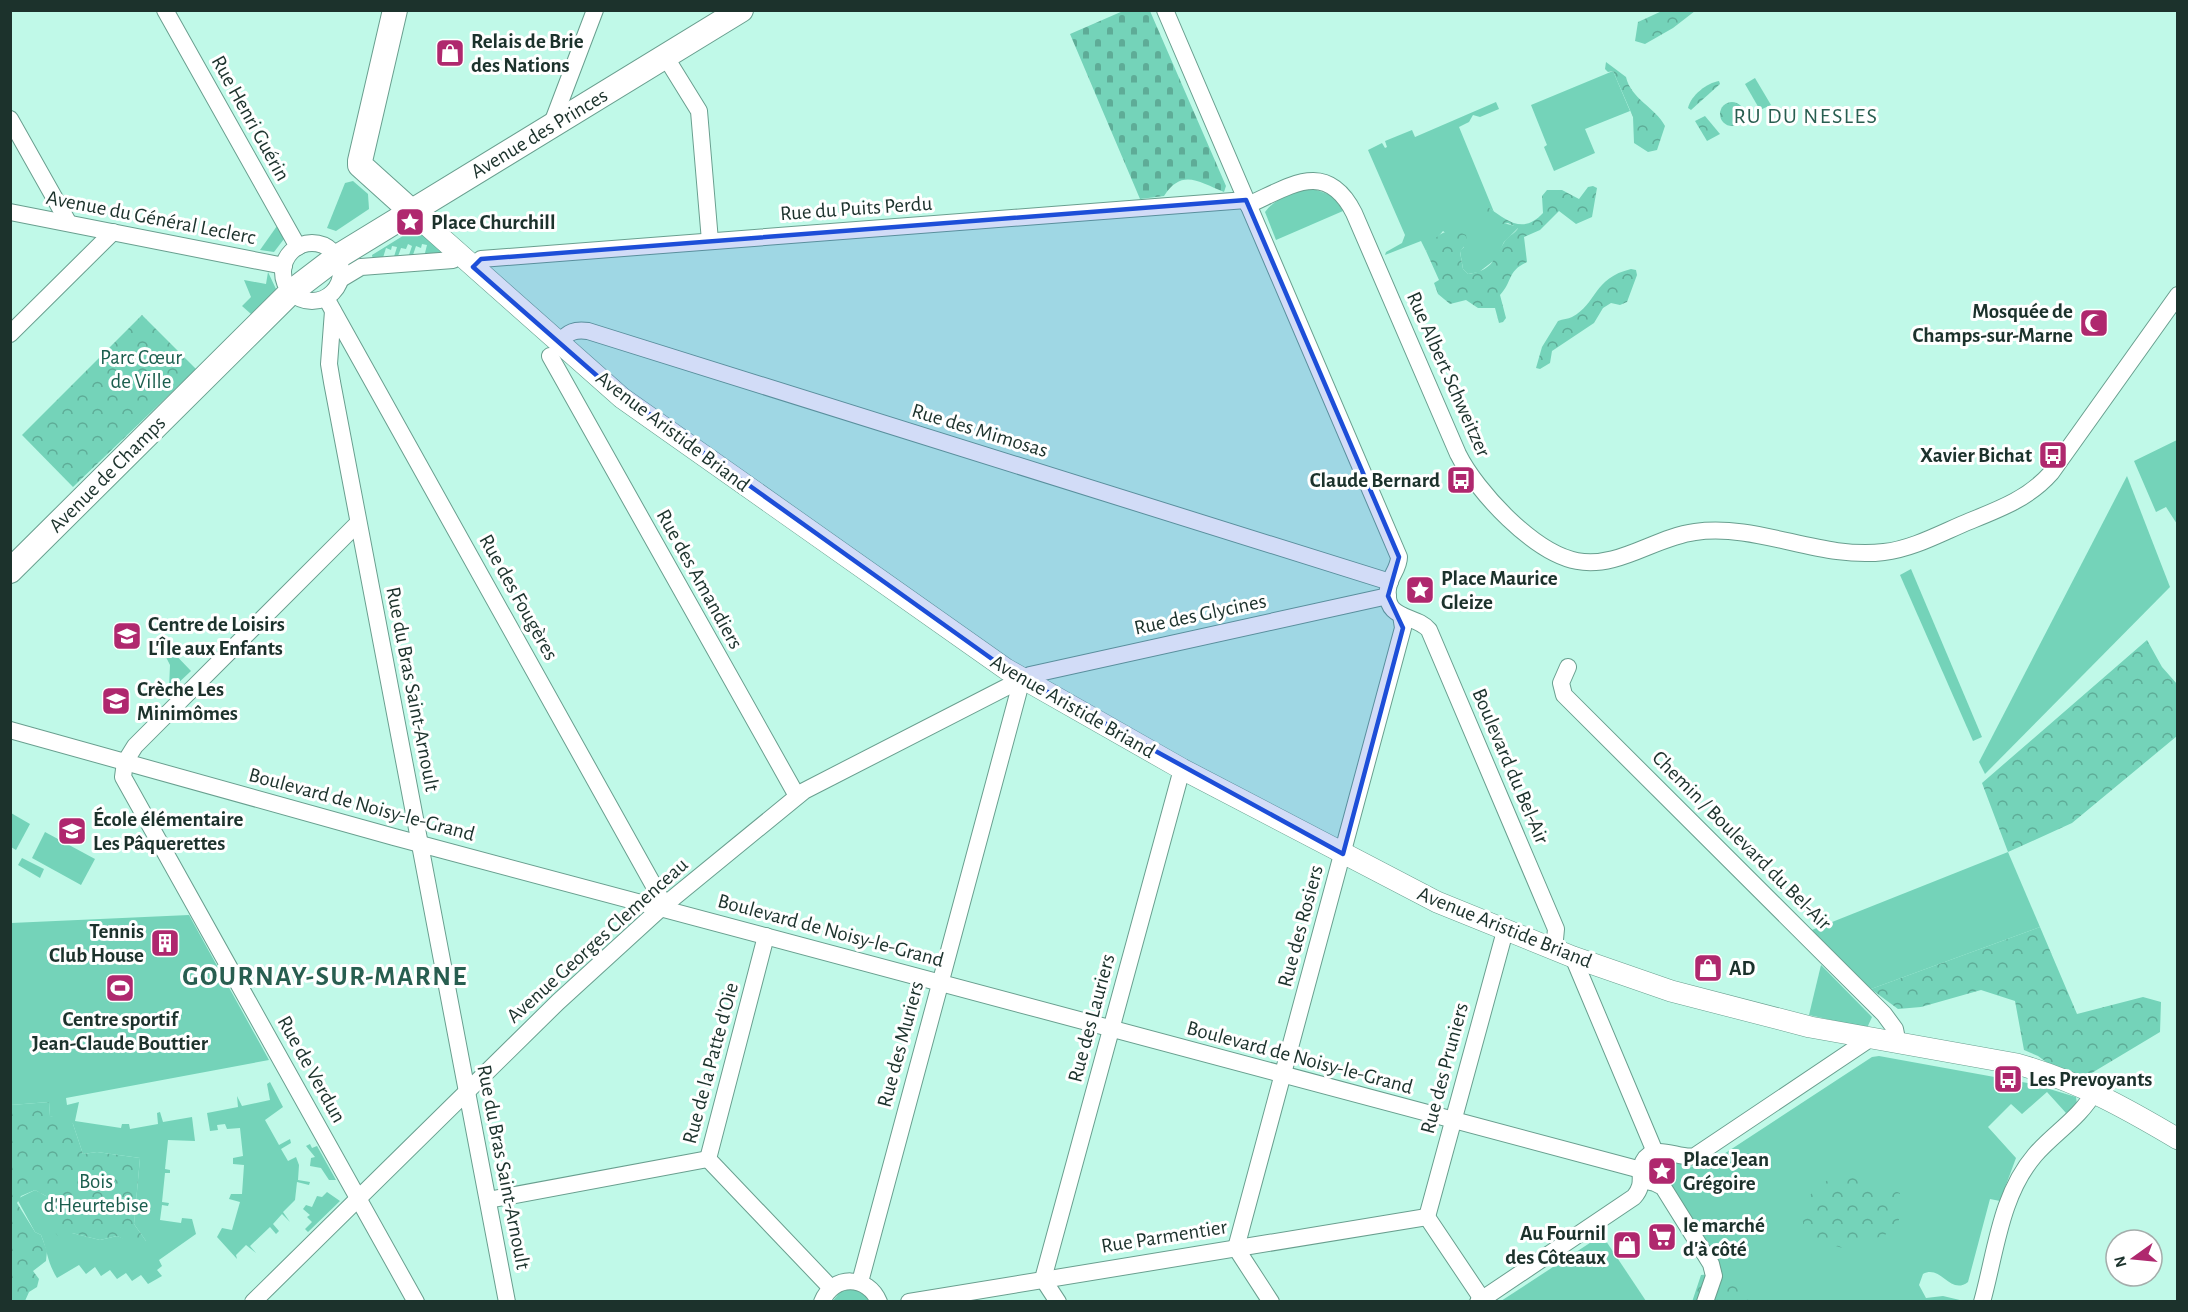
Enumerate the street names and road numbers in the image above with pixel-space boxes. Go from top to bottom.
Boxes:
street label: Rue Henri Guérin [207,52,294,185]
street label: Avenue des Princes [467,84,611,182]
street label: Avenue du Général Leclerc [44,187,257,248]
street label: Rue du Puits Perdu [779,193,933,224]
street label: Rue Albert Schweitzer [1403,289,1494,460]
street label: Avenue Aristide Briand [592,367,753,496]
street label: Rue des Mimosas [909,400,1050,461]
street label: Avenue de Champs [45,412,170,537]
street label: Rue des Amandiers [653,506,747,653]
street label: Rue des Fougères [475,531,562,664]
street label: Rue du Bras Saint-Arnoult [382,585,443,794]
street label: Rue des Glycines [1132,590,1268,639]
street label: Avenue Aristide Briand [987,651,1159,762]
street label: Boulevard du Bel-Air [1468,685,1553,847]
street label: Chemin / Boulevard du Bel-Air [1648,747,1835,934]
street label: Boulevard de Noisy-le-Grand [246,764,477,845]
street label: Avenue Georges Clemenceau [503,853,692,1027]
street label: Rue des Rosiers [1274,863,1327,989]
street label: Avenue Aristide Briand [1415,883,1595,972]
street label: Boulevard de Noisy-le-Grand [715,890,946,971]
street label: Rue des Lauriers [1064,952,1119,1085]
street label: Rue des Muriers [874,979,927,1109]
street label: Rue de la Patte d'Oie [679,980,742,1146]
street label: Rue des Pruniers [1417,1000,1472,1136]
street label: Rue de Verdun [274,1012,350,1126]
street label: Boulevard de Noisy-le-Grand [1184,1017,1415,1098]
street label: Rue du Bras Saint-Arnoult [473,1063,534,1272]
street label: Rue Parmentier [1100,1216,1229,1257]

